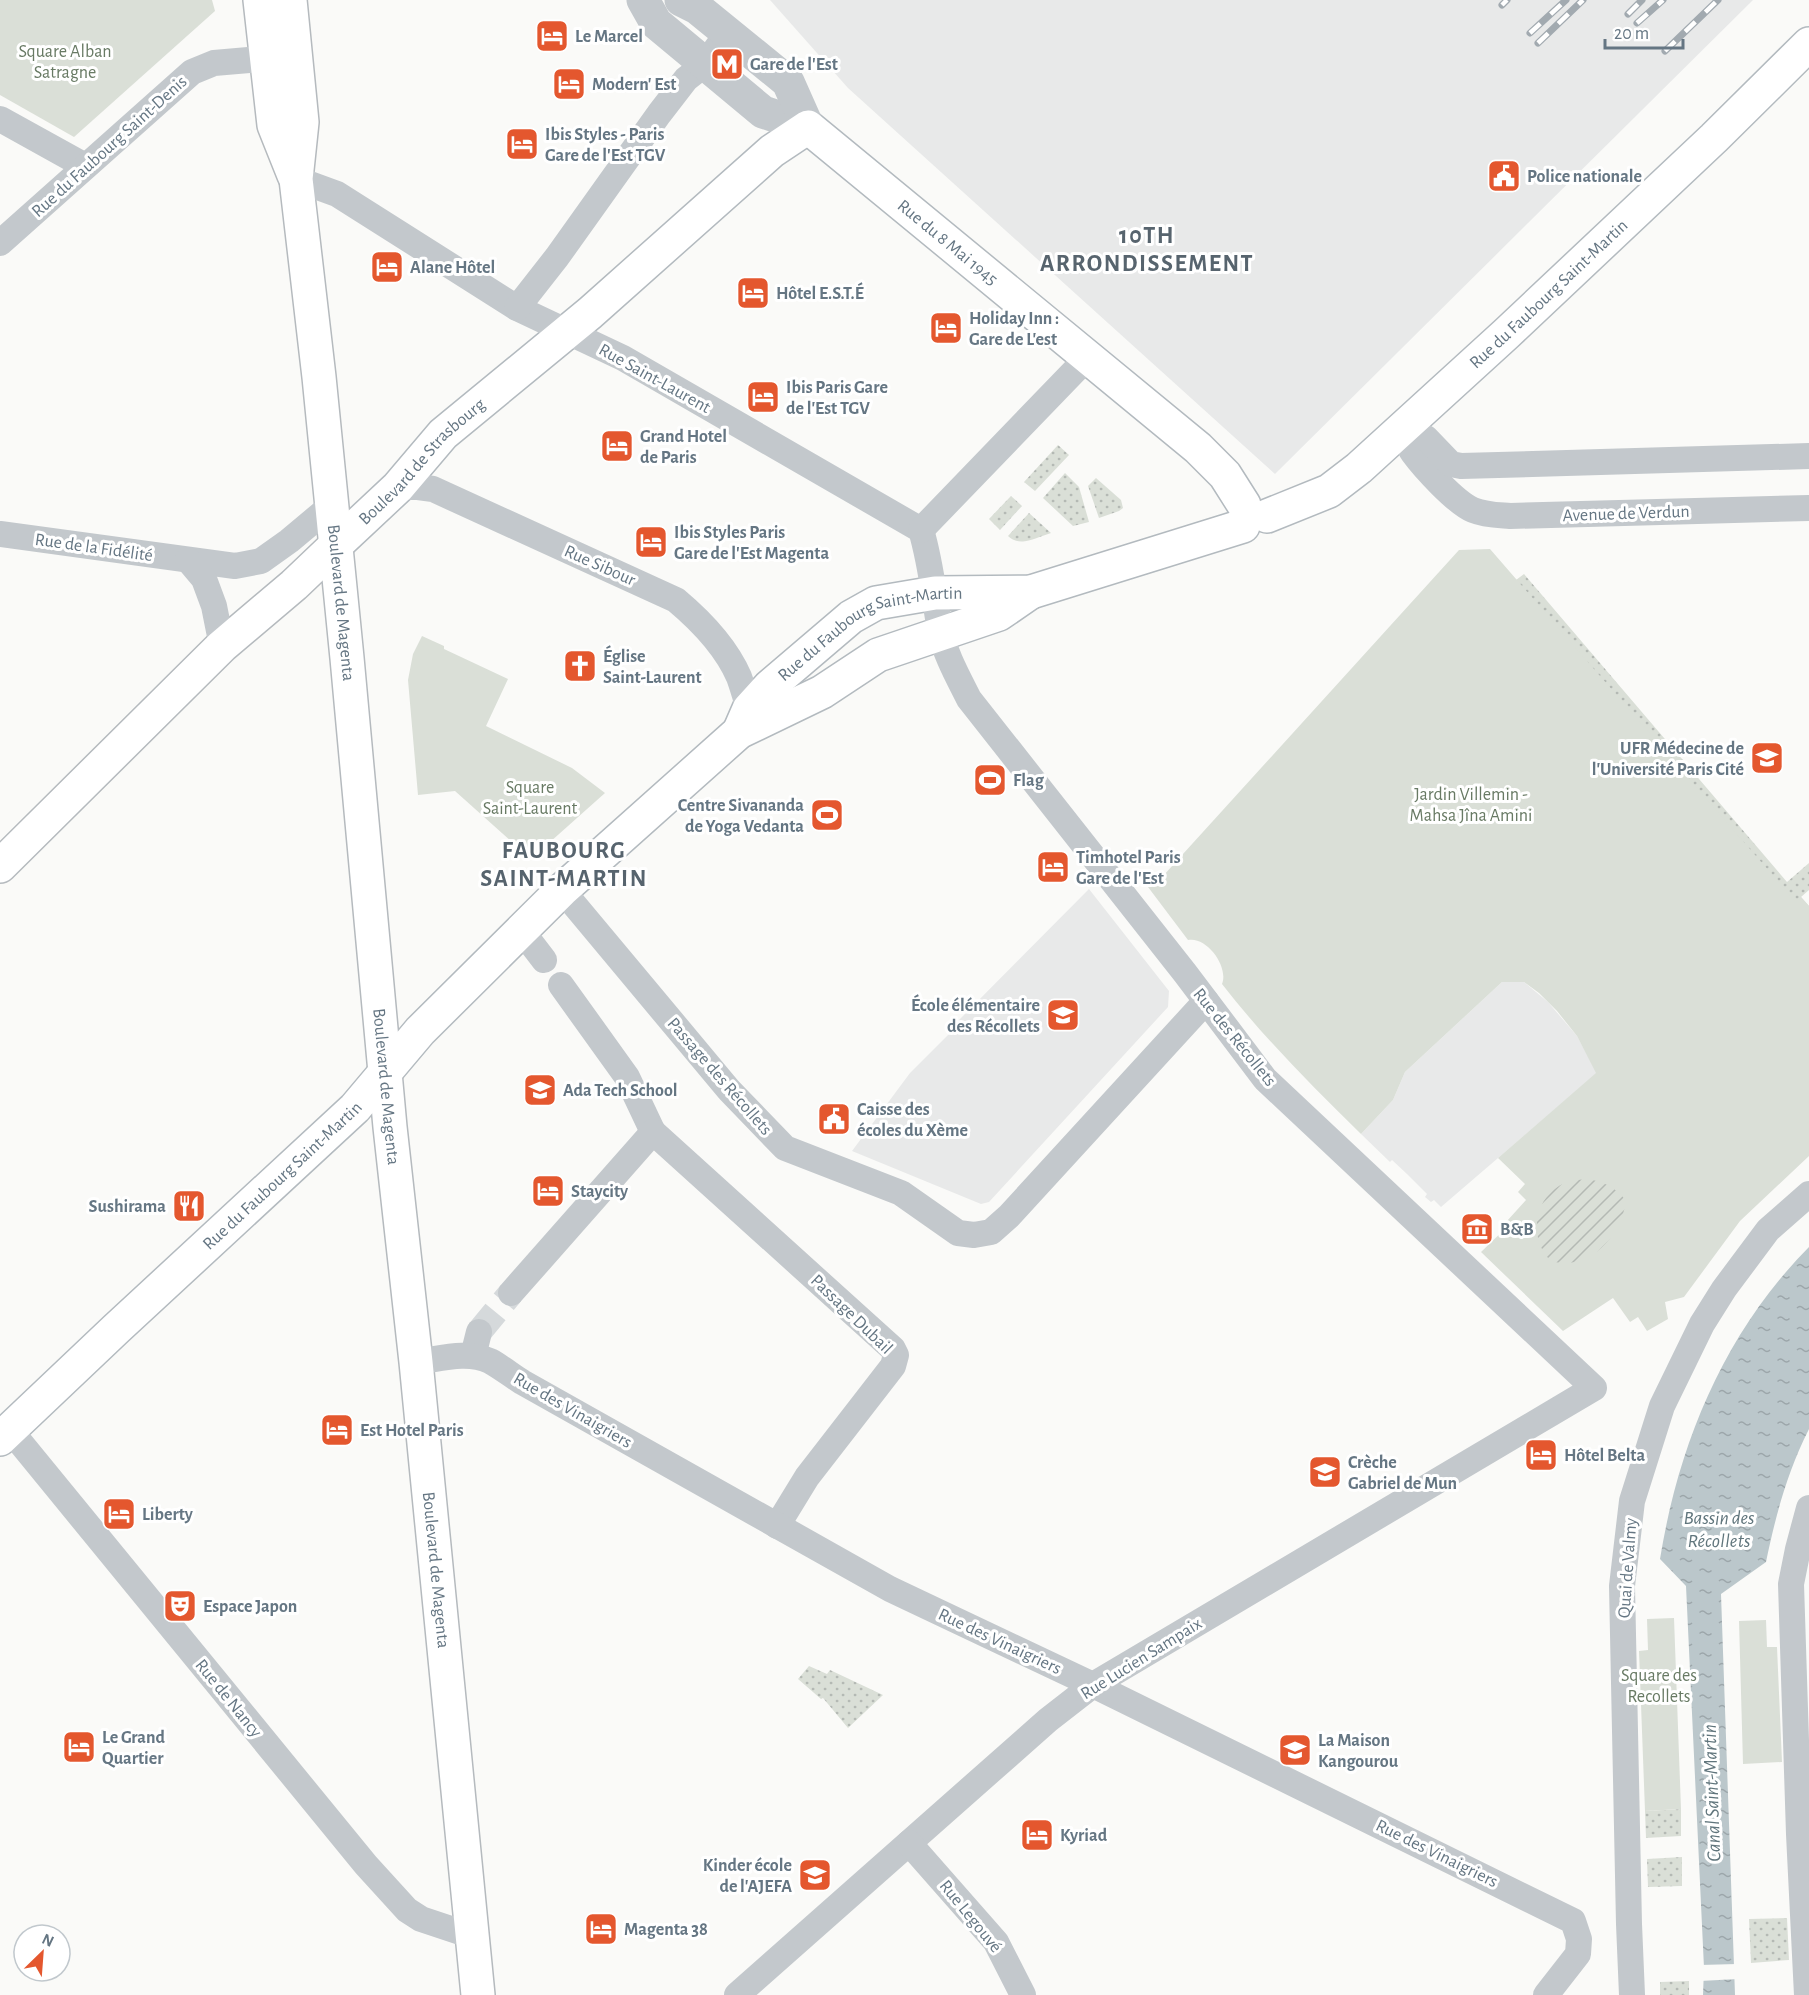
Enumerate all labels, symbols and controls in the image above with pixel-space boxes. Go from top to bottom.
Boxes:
scale bar [1605,12,1683,50]
hotel icon: Le Marcel [534,18,570,54]
text: 20 m [1614,25,1649,43]
place label: Le Marcel [575,28,643,46]
park label: Square Alban Satragne [18,43,112,82]
metro station icon: Gare de l'Est [709,46,745,82]
place label: Gare de l'Est [750,56,838,74]
hotel icon: Modern' Est [551,66,587,102]
street label: Rue du Faubourg Saint-Denis [29,73,191,221]
place label: Modern' Est [592,76,676,94]
hotel icon: Ibis Styles - Paris Gare de l'Est TGV [504,126,540,162]
place label: Ibis Styles - Paris Gare de l'Est TGV [545,126,666,165]
public building icon: Police nationale [1486,158,1522,194]
place label: Police nationale [1527,168,1642,186]
street label: Rue du 8 Mai 1945 [894,197,1001,289]
street label: Rue du Faubourg Saint-Martin [1467,216,1631,372]
district label: 10TH ARRONDISSEMENT [1040,224,1254,276]
hotel icon: Alane Hôtel [369,249,405,285]
place label: Alane Hôtel [410,259,495,277]
hotel icon: Hôtel E.S.T.É [735,275,771,311]
place label: Hôtel E.S.T.É [776,282,864,303]
hotel icon: Holiday Inn : Gare de L'est [928,310,964,346]
place label: Holiday Inn : Gare de L'est [969,310,1059,349]
street label: Rue Saint-Laurent [596,341,714,417]
hotel icon: Ibis Paris Gare de l'Est TGV [745,379,781,415]
place label: Ibis Paris Gare de l'Est TGV [786,379,888,418]
street label: Boulevard de Strasbourg [356,395,489,529]
hotel icon: Grand Hotel de Paris [599,428,635,464]
place label: Grand Hotel de Paris [640,428,727,467]
street label: Avenue de Verdun [1562,503,1690,525]
street label: Boulevard de Magenta [324,524,357,682]
hotel icon: Ibis Styles Paris Gare de l'Est Magenta [633,524,669,560]
place label: Ibis Styles Paris Gare de l'Est Magenta [674,524,829,563]
street label: Rue de la Fidélité [34,531,154,565]
street label: Rue Sibour [561,542,638,590]
street label: Rue du Faubourg Saint-Martin [775,585,963,685]
place label: Église Saint-Laurent [603,645,702,687]
church icon: Église Saint-Laurent [562,648,598,684]
place label: UFR Médecine de l'Université Paris Cité [1592,740,1744,779]
school or university icon: UFR Médecine de l'Université Paris Cité [1749,740,1785,776]
sports icon: Flag [972,762,1008,798]
place label: Flag [1013,772,1045,790]
park label: Square Saint-Laurent [483,779,578,818]
park label: Jardin Villemin - Mahsa Jîna Amini [1410,786,1532,825]
place label: Centre Sivananda de Yoga Vedanta [678,797,804,836]
sports icon: Centre Sivananda de Yoga Vedanta [809,797,845,833]
district label: FAUBOURG SAINT-MARTIN [480,839,648,891]
hotel icon: Timhotel Paris Gare de l'Est [1035,849,1071,885]
place label: Timhotel Paris Gare de l'Est [1076,849,1181,888]
street label: Rue des Récollets [1189,985,1279,1090]
place label: École élémentaire des Récollets [911,994,1040,1036]
school or university icon: École élémentaire des Récollets [1045,997,1081,1033]
street label: Boulevard de Magenta [369,1008,402,1166]
street label: Passage des Récollets [664,1014,775,1139]
school or university icon: Ada Tech School [522,1072,558,1108]
place label: Ada Tech School [563,1082,678,1100]
street label: Rue du Faubourg Saint-Martin [200,1099,366,1254]
public building icon: Caisse des écoles du Xème [816,1101,852,1137]
place label: Caisse des écoles du Xème [857,1101,968,1140]
hotel icon: Staycity [530,1173,566,1209]
place label: Staycity [571,1183,629,1201]
restaurant icon: Sushirama [171,1188,207,1224]
place label: Sushirama [89,1198,166,1216]
museum icon: B&B [1459,1211,1495,1247]
place label: B&B [1500,1221,1534,1239]
street label: Passage Dubail [807,1271,896,1358]
street label: Rue des Vinaigriers [510,1370,635,1452]
hotel icon: Est Hotel Paris [319,1412,355,1448]
place label: Est Hotel Paris [360,1422,464,1440]
hotel icon: Hôtel Belta [1523,1437,1559,1473]
place label: Hôtel Belta [1564,1447,1645,1465]
school or university icon: Crèche Gabriel de Mun [1307,1454,1343,1490]
place label: Crèche Gabriel de Mun [1348,1454,1457,1493]
street label: Boulevard de Magenta [419,1491,452,1649]
hotel icon: Liberty [101,1496,137,1532]
place label: Liberty [142,1506,194,1524]
water label: Bassin des Récollets [1684,1508,1755,1551]
street label: Quai de Valmy [1616,1517,1641,1619]
theatre icon: Espace Japon [162,1588,198,1624]
place label: Espace Japon [203,1598,297,1616]
street label: Rue des Vinaigriers [935,1606,1064,1678]
street label: Rue Lucien Sampaix [1078,1614,1205,1703]
street label: Rue de Nancy [191,1656,265,1741]
park label: Square des Recollets [1621,1667,1697,1706]
water label: Canal Saint-Martin [1700,1724,1724,1862]
hotel icon: Le Grand Quartier [61,1729,97,1765]
place label: Le Grand Quartier [102,1729,165,1768]
school or university icon: La Maison Kangourou [1277,1732,1313,1768]
place label: La Maison Kangourou [1318,1732,1399,1771]
hotel icon: Kyriad [1019,1817,1055,1853]
street label: Rue des Vinaigriers [1373,1817,1501,1891]
place label: Kyriad [1060,1827,1108,1845]
place label: Kinder école de l'AJEFA [703,1857,792,1896]
school or university icon: Kinder école de l'AJEFA [797,1857,833,1893]
street label: Rue Legouvé [936,1877,1005,1956]
hotel icon: Magenta 38 [583,1911,619,1947]
place label: Magenta 38 [624,1921,708,1939]
north arrow [12,1923,72,1983]
text: N [39,1931,56,1950]

